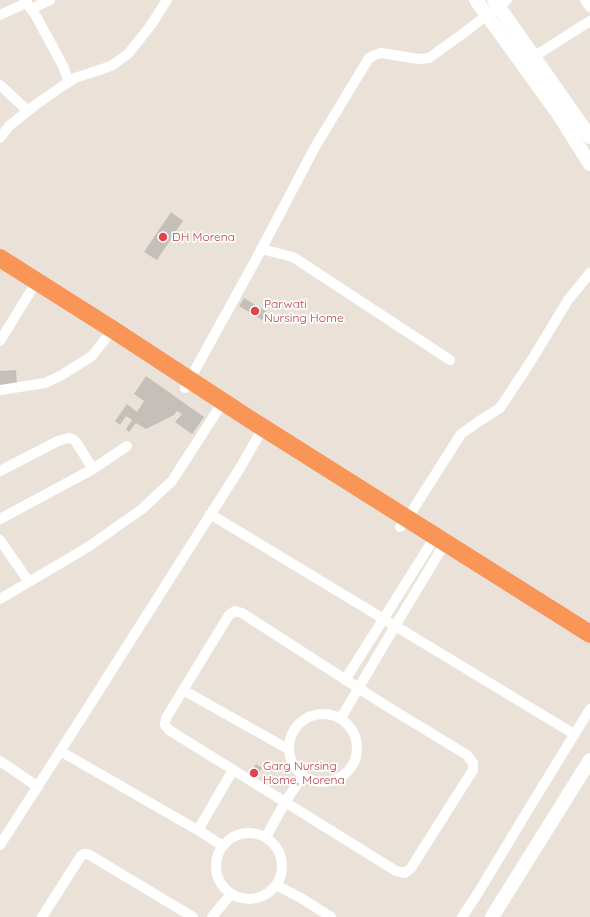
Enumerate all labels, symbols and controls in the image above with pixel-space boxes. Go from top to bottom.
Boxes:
place label: DH Morena [172,230,235,244]
marker: DH Morena [157,231,169,243]
place label: Parwati Nursing Home [264,297,344,325]
marker: Parwati Nursing Home [249,305,261,317]
place label: Garg Nursing Home, Morena [263,759,345,787]
marker: Garg Nursing Home, Morena [248,767,260,779]

